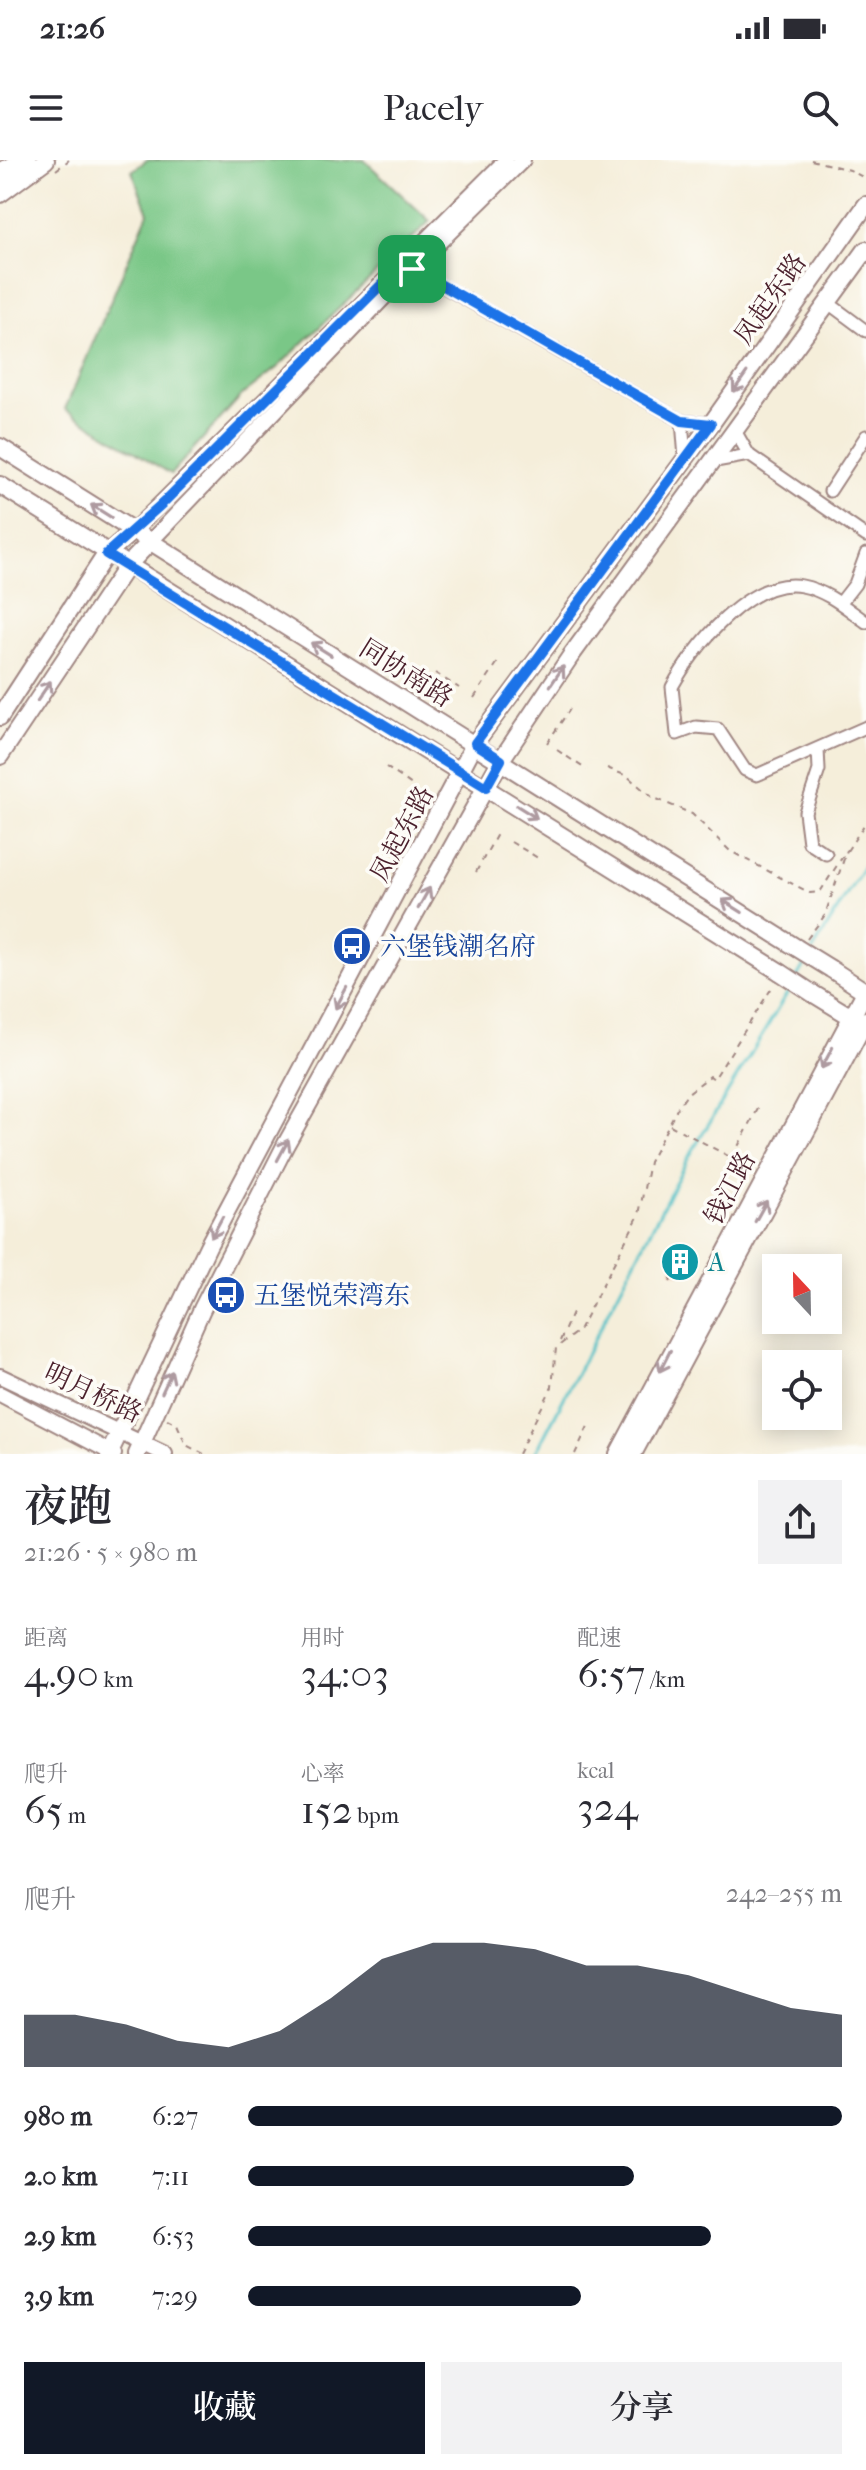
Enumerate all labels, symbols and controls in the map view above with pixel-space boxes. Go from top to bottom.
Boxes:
text: 21:26 [40,11,105,46]
icon: menu [24,86,68,130]
icon: search [798,86,842,130]
text: Pacely [383,87,483,129]
pin [378,235,446,303]
icon: arrive [390,247,434,291]
street label: 凤起东路 [727,248,813,350]
one-way arrow [732,371,748,393]
one-way arrow [90,502,113,518]
street label: 同协南路 [354,632,458,714]
one-way arrow [311,641,333,657]
one-way arrow [549,665,566,687]
one-way arrow [36,681,52,703]
street label: 凤起东路 [364,781,440,887]
one-way arrow [515,805,538,821]
one-way arrow [416,887,432,910]
one-way arrow [721,897,744,913]
bus stop icon: 六堡钱潮名府 [331,925,373,967]
place label: 六堡钱潮名府 [380,931,536,962]
one-way arrow [332,986,348,1010]
one-way arrow [819,1045,834,1069]
one-way arrow [276,1138,292,1162]
street label: 钱江路 [698,1146,762,1230]
one-way arrow [753,1200,769,1224]
one-way arrow [209,1215,225,1239]
building icon: A [659,1241,701,1283]
place label: A [707,1247,726,1278]
north arrow [762,1254,842,1334]
map controls [762,1254,842,1430]
bus stop icon: 五堡悦荣湾东 [205,1274,247,1316]
place label: 五堡悦荣湾东 [254,1280,410,1311]
one-way arrow [657,1349,672,1373]
button: locate [762,1350,842,1430]
street label: 明月桥路 [39,1357,147,1429]
one-way arrow [160,1370,175,1394]
button: share [758,1480,842,1564]
text: 夜跑 [24,1481,112,1532]
text: 21:26 · 5 × 980 m [24,1537,197,1568]
text: 距离 [24,1625,68,1651]
text: 用时 [301,1625,345,1651]
text: 配速 [577,1625,621,1651]
text: 4.90 [24,1651,99,1697]
text: 34:03 [301,1651,389,1697]
text: 6:57 [577,1651,645,1697]
text: km [99,1667,133,1693]
text: /km [645,1667,685,1693]
text: kcal [577,1758,614,1784]
text: 爬升 [24,1761,68,1787]
text: 心率 [301,1761,345,1787]
text: 324 [577,1784,638,1830]
text: 65 [24,1787,63,1833]
text: 152 [301,1787,353,1833]
text: m [63,1803,86,1829]
text: bpm [353,1803,399,1829]
text: 242–255 m [726,1878,842,1909]
text: 爬升 [24,1884,76,1915]
text: 980 m [24,2101,92,2132]
text: 6:27 [152,2101,198,2132]
text: 2.0 km [24,2161,97,2192]
text: 7:11 [152,2161,189,2192]
text: 2.9 km [24,2221,96,2252]
text: 6:53 [152,2221,194,2252]
text: 3.9 km [24,2281,94,2312]
text: 7:29 [152,2281,198,2312]
button: 收藏 [24,2362,425,2454]
button: 分享 [441,2362,842,2454]

